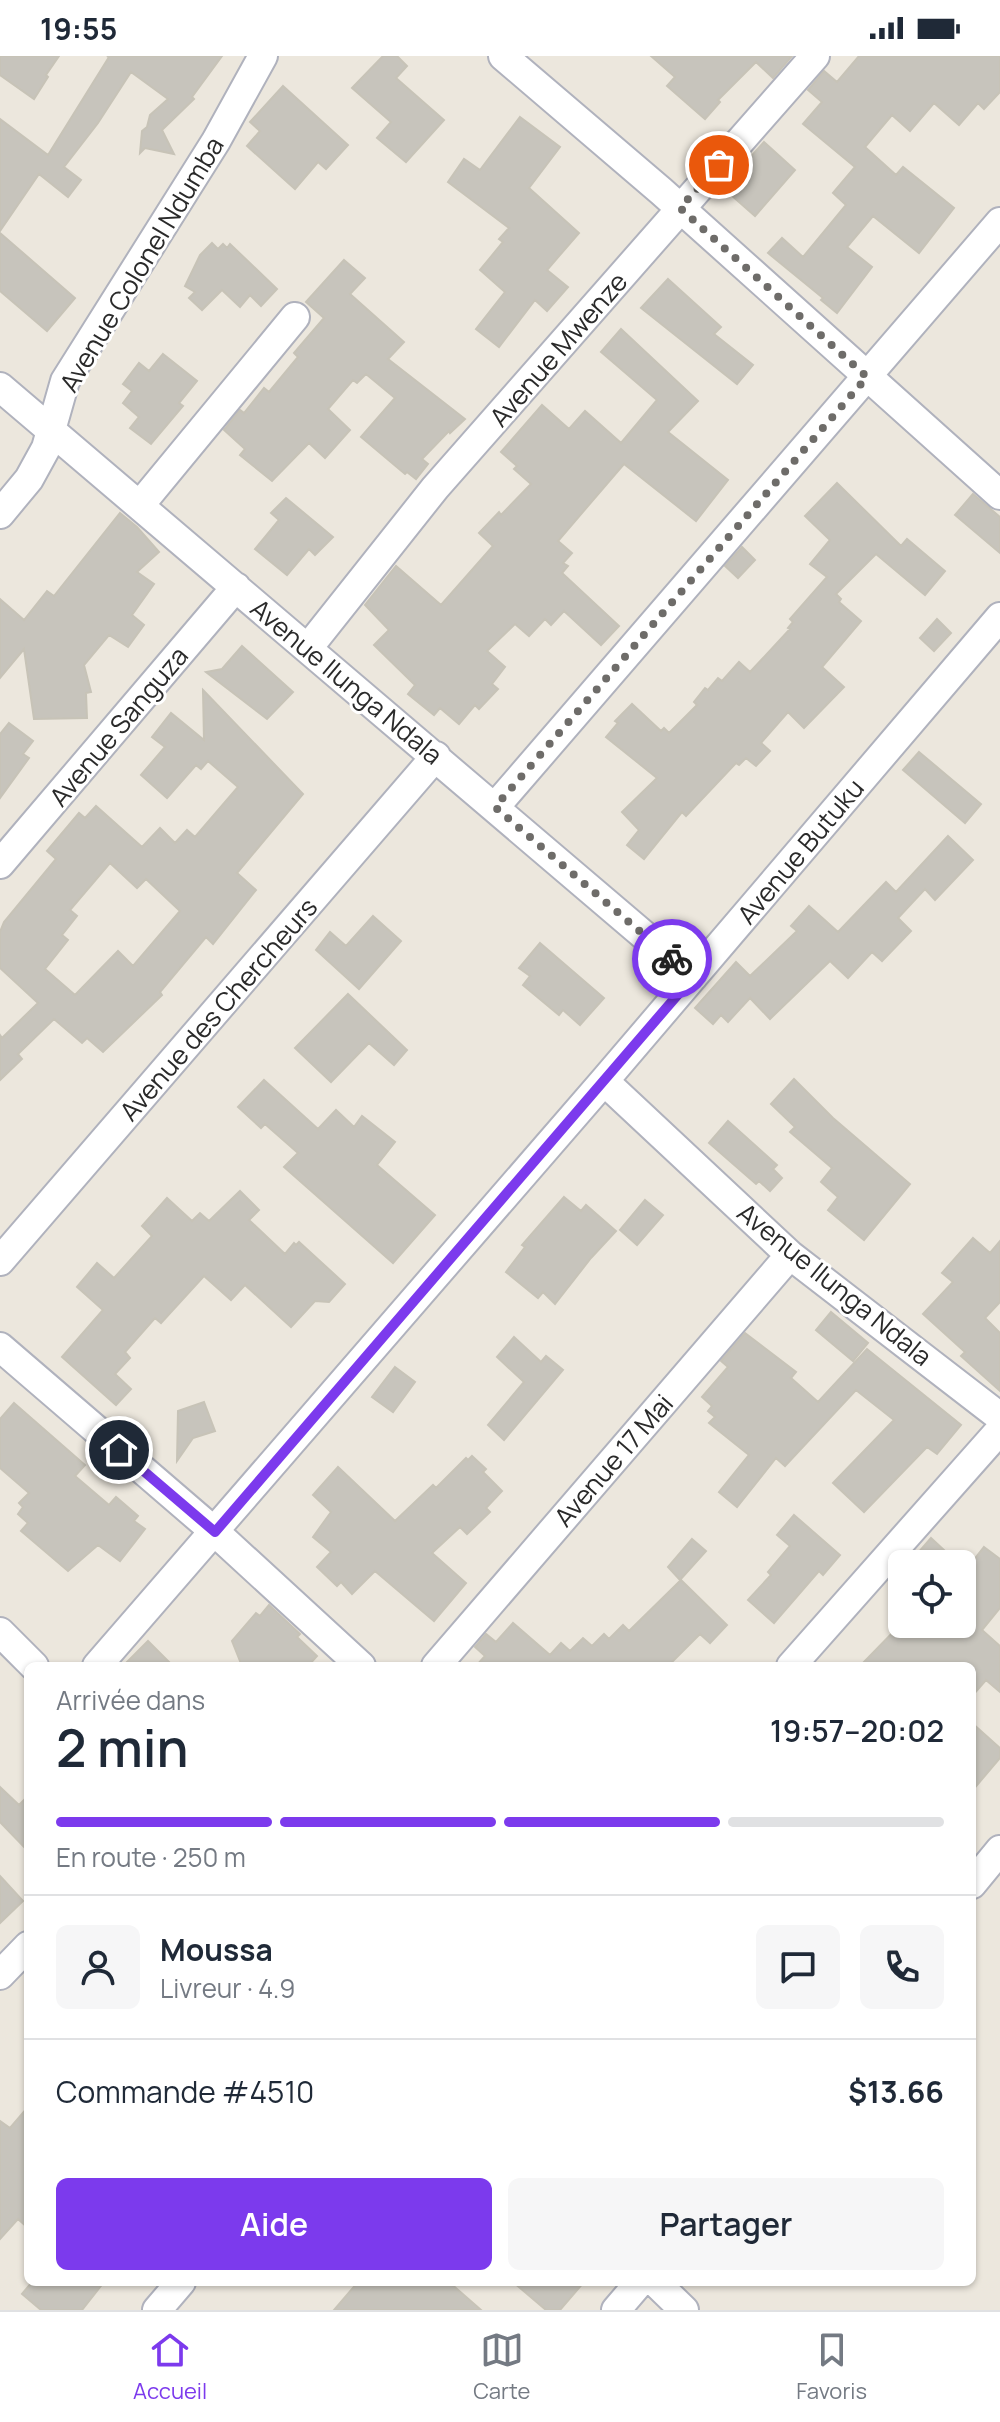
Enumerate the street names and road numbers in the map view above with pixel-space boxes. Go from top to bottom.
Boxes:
street label: Avenue Colonel Ndumba [50,130,232,398]
street label: Avenue Mwenze [481,264,635,434]
street label: Avenue Ilunga Ndala [243,590,451,772]
street label: Avenue Sanguza [40,638,196,814]
street label: Avenue Butuku [728,771,872,931]
street label: Avenue des Chercheurs [111,890,325,1128]
street label: Avenue Ilunga Ndala [730,1194,940,1374]
street label: Avenue 17 Mai [545,1386,681,1534]

